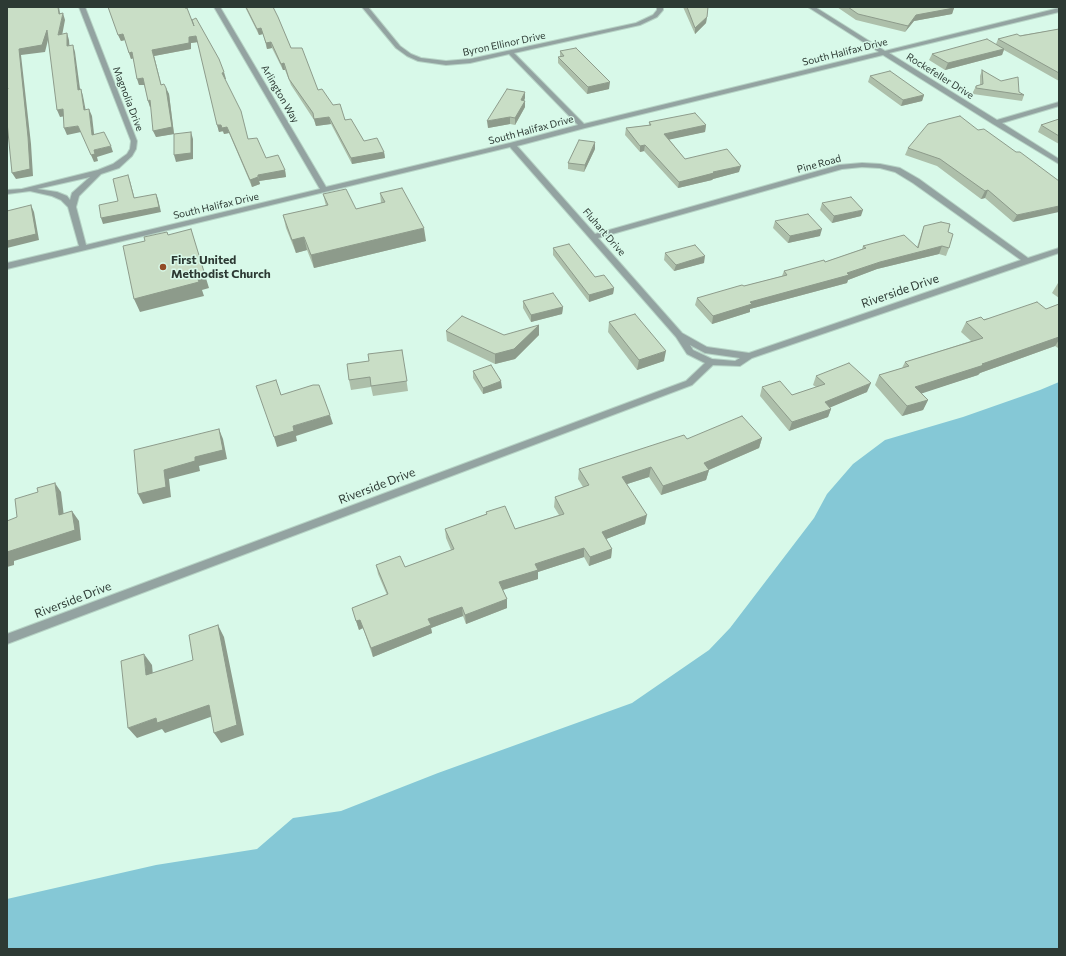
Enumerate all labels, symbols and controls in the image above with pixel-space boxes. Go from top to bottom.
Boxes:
street label: Byron Ellinor Drive [461,29,547,59]
street label: South Halifax Drive [801,36,889,68]
street label: Rockefeller Drive [904,50,976,102]
street label: Arlington Way [259,63,301,125]
street label: Magnolia Drive [110,65,146,133]
street label: South Halifax Drive [487,113,575,147]
street label: Pine Road [796,152,842,176]
street label: South Halifax Drive [172,190,260,222]
street label: Fluhart Drive [580,206,628,258]
place label: First United Methodist Church [171,253,271,281]
marker: First United Methodist Church [158,262,168,272]
street label: Riverside Drive [859,271,941,311]
street label: Riverside Drive [337,465,417,507]
street label: Riverside Drive [33,579,113,621]

